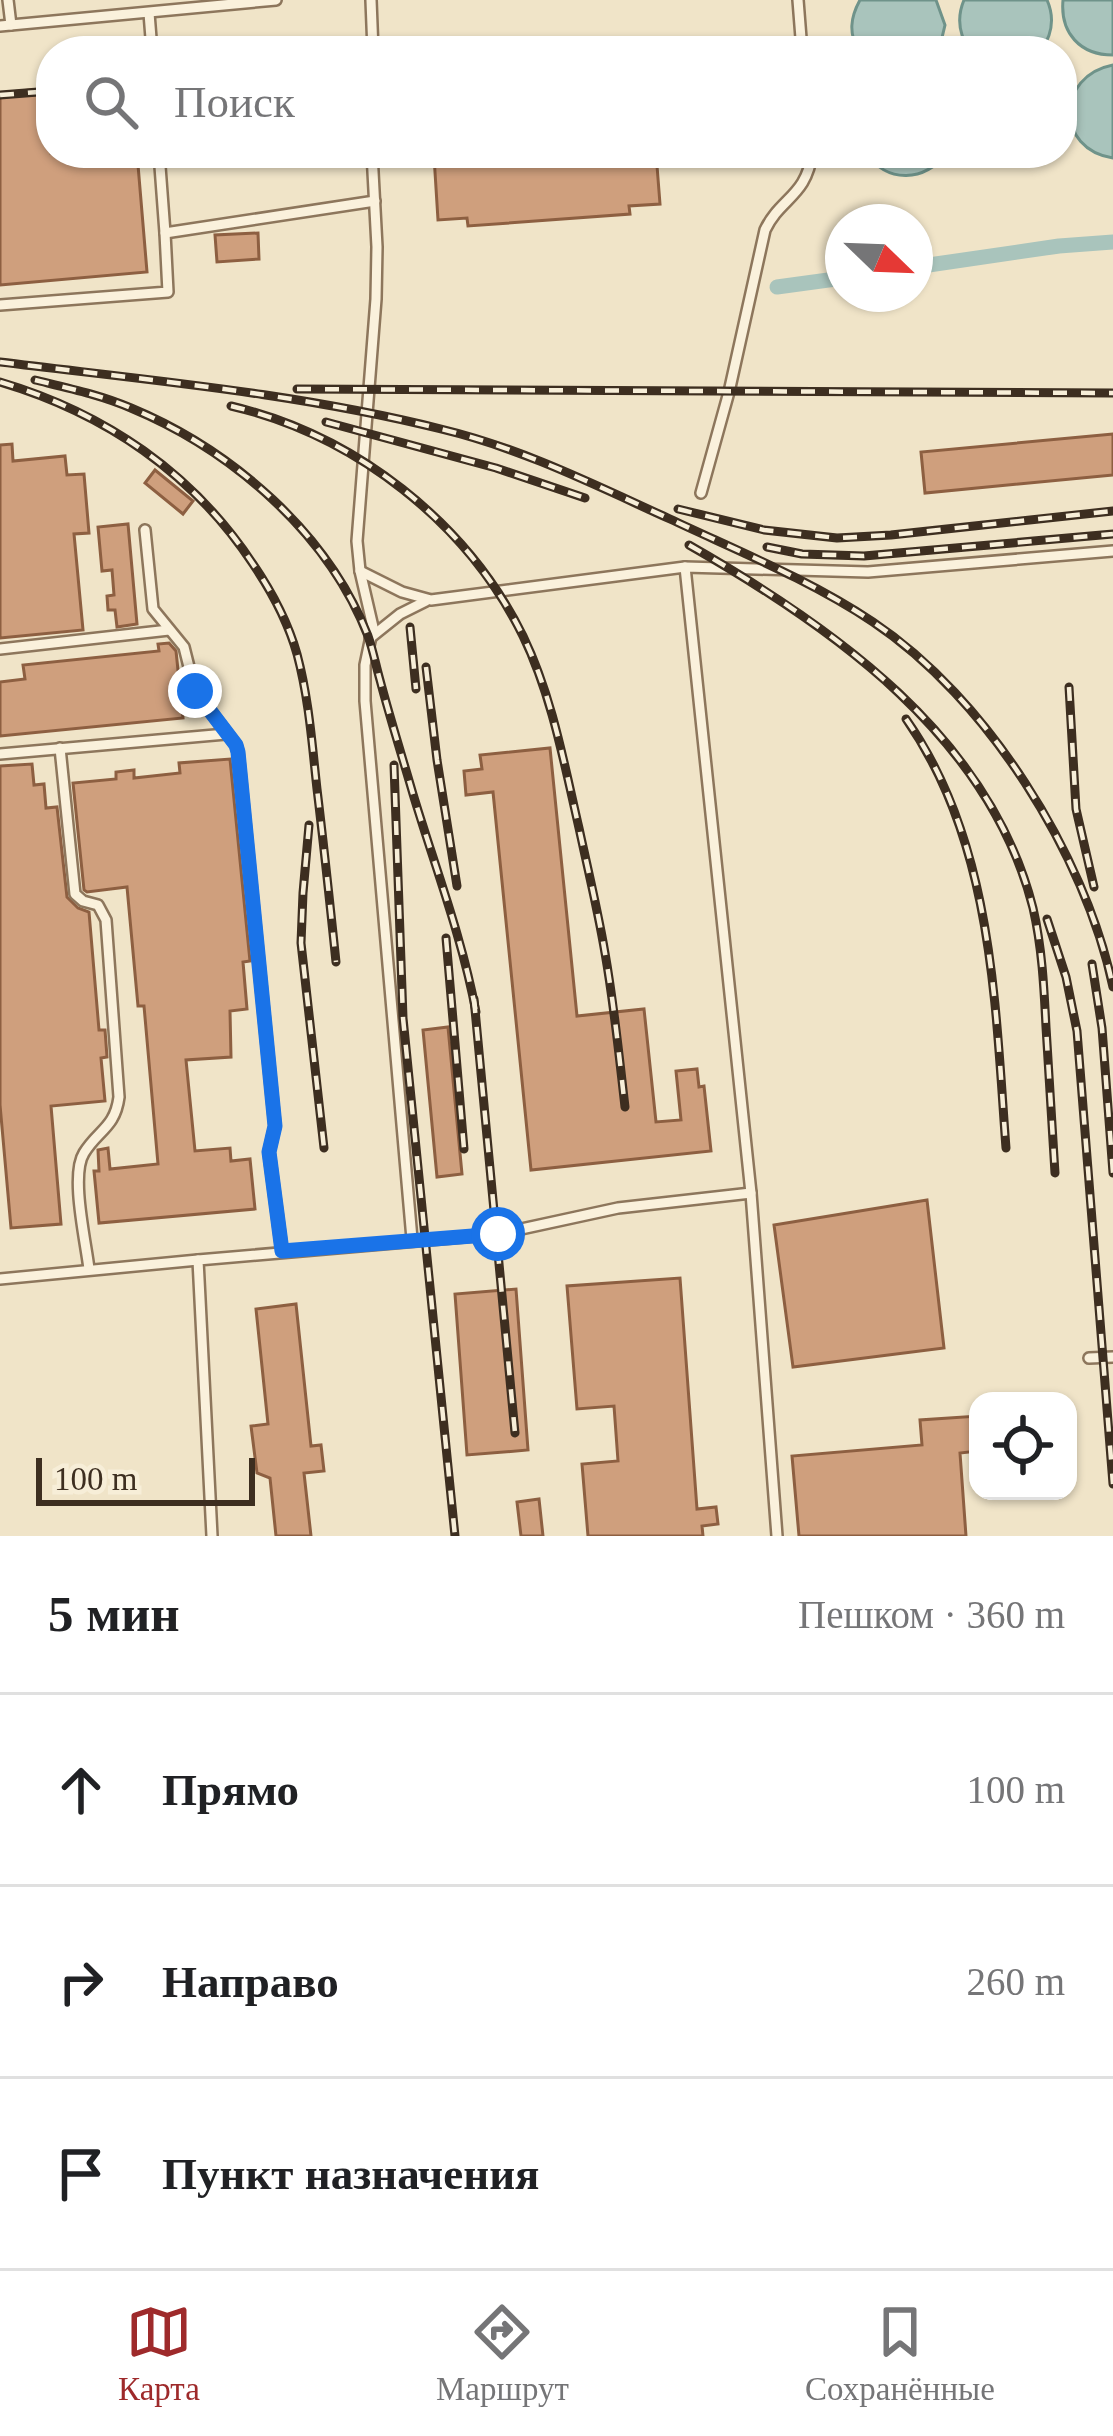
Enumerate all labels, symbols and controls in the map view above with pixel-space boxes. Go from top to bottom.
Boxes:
search box [36,36,1077,168]
icon: search [78,69,144,135]
text: Поиск [174,77,295,127]
north arrow [825,204,933,312]
route end [168,664,222,718]
route start [471,1207,525,1261]
map controls [969,1392,1077,1500]
button: locate [969,1392,1077,1500]
scale bar [36,1452,255,1505]
text: 100 m [54,1461,137,1497]
text: 5 мин [48,1586,180,1642]
text: Пешком · 360 m [798,1593,1065,1636]
icon: ahead [48,1757,114,1823]
text: Прямо [162,1765,299,1815]
text: 100 m [966,1768,1065,1811]
icon: right [48,1949,114,2015]
text: Направо [162,1957,339,2007]
text: 260 m [966,1960,1065,2003]
icon: arrive [48,2141,114,2207]
text: Пункт назначения [162,2149,539,2199]
tab: Карта [118,2299,200,2408]
tab: Маршрут [436,2299,569,2408]
tab: Сохранённые [805,2299,995,2408]

